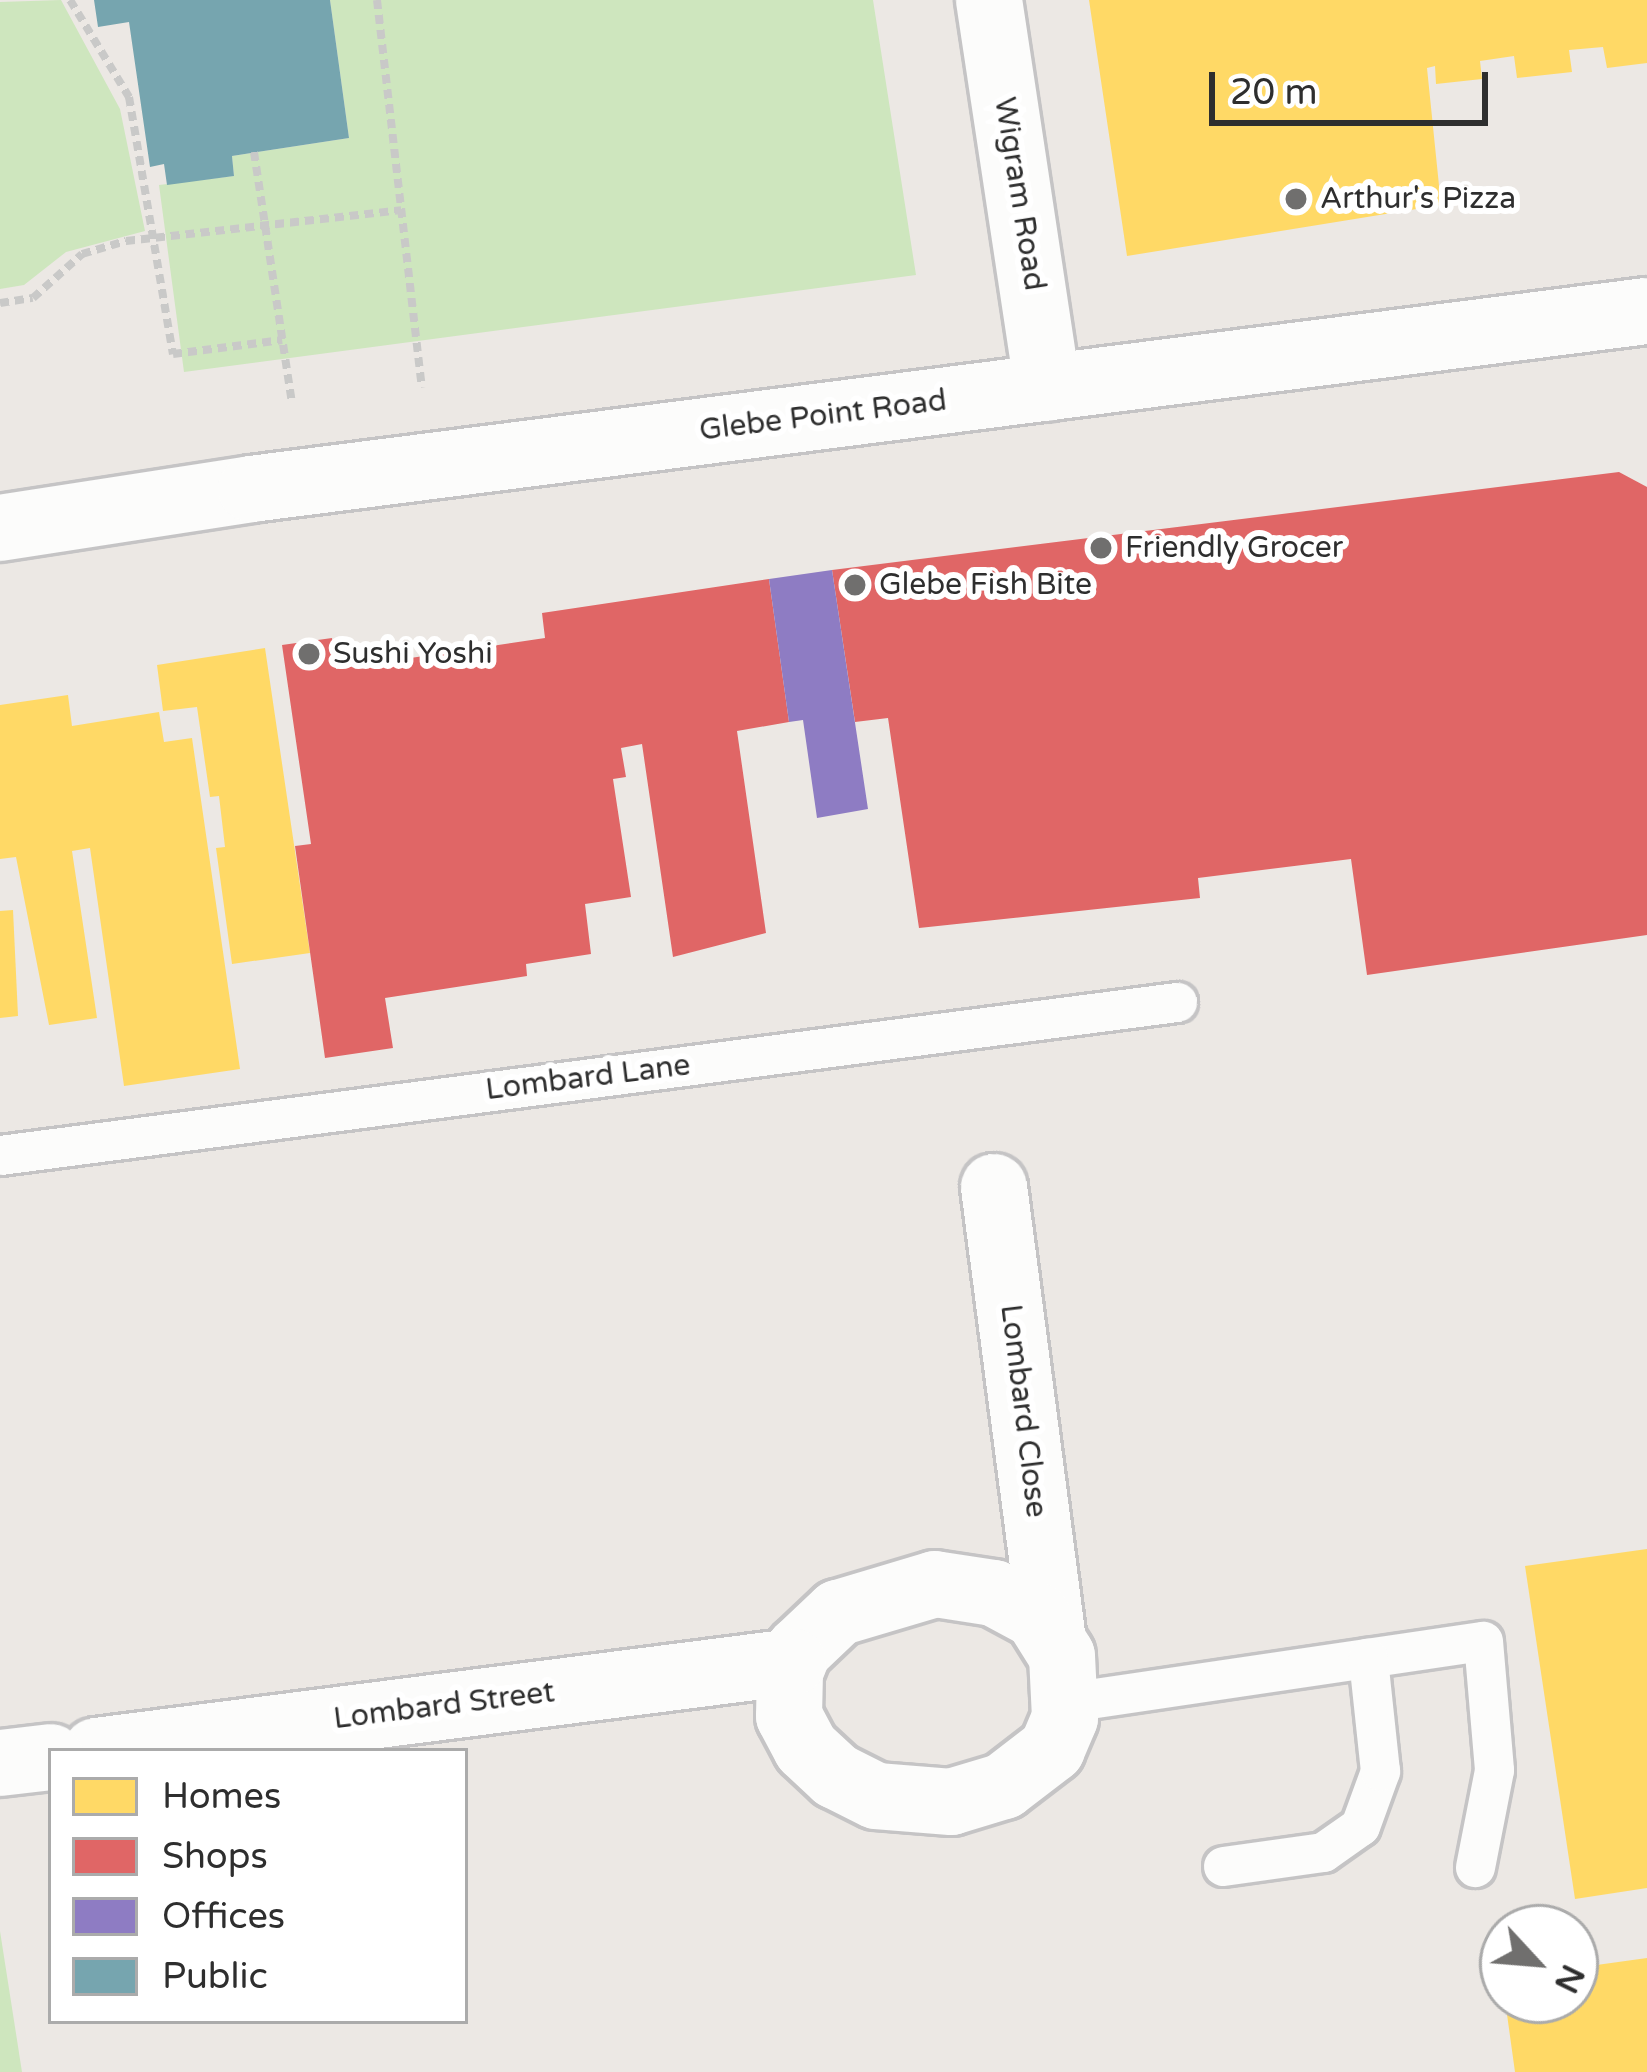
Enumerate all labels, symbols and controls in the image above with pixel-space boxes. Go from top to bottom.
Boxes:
scale bar [1215,48,1494,122]
text: 20 m [1230,71,1318,114]
street label: Wigram Road [986,95,1052,293]
place label: Arthur's Pizza [1320,181,1516,217]
marker: Arthur's Pizza [1283,186,1309,212]
street label: Glebe Point Road [697,383,949,449]
place label: Friendly Grocer [1125,530,1343,566]
marker: Friendly Grocer [1088,535,1114,561]
place label: Glebe Fish Bite [879,567,1092,603]
marker: Glebe Fish Bite [842,572,868,598]
place label: Sushi Yoshi [333,636,493,672]
marker: Sushi Yoshi [296,641,322,667]
street label: Lombard Lane [484,1048,692,1108]
street label: Lombard Close [992,1302,1054,1520]
street label: Lombard Street [331,1675,557,1737]
legend [48,1748,468,2024]
text: Homes [162,1775,281,1818]
text: Shops [162,1835,268,1878]
text: Offices [162,1895,285,1938]
north arrow [1479,1904,1599,2024]
text: Public [162,1955,268,1998]
text: N [1546,1958,1592,1999]

